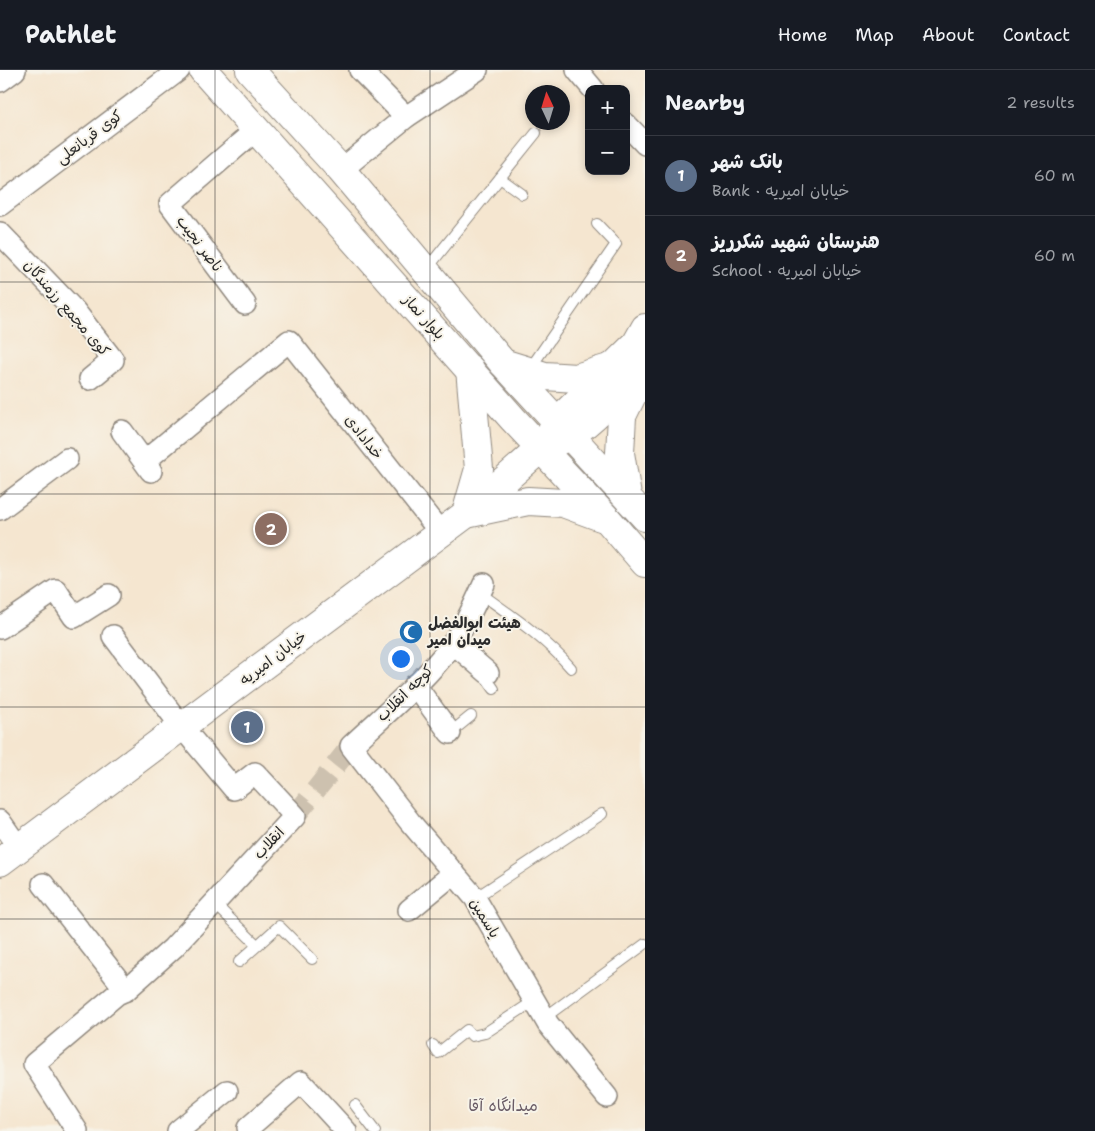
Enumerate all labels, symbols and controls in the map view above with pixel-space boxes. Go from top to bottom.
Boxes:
text: Pathlet [25,19,116,51]
text: Home [778,23,827,47]
text: Map [855,23,894,47]
text: About [922,23,975,47]
text: Contact [1003,23,1070,47]
north arrow [525,85,570,130]
map controls [585,85,630,175]
button: + [585,85,630,130]
text: Nearby [665,89,745,117]
text: 2 results [1006,92,1075,113]
street label: کوی قربانعلی [52,105,126,169]
button: − [585,130,630,175]
text: بانک شهر [712,149,783,174]
text: 1 [677,165,685,186]
text: 60 m [1034,165,1075,186]
text: Bank · خیابان امیریه [712,180,850,201]
street label: ناصر نجیب [172,211,228,277]
text: هنرستان شهید شکرریز [712,229,880,254]
text: 2 [675,245,687,266]
text: 60 m [1034,245,1075,266]
street label: کوی مجمع رزمندگان [19,255,115,361]
text: School · خیابان امیریه [712,260,862,281]
street label: بلوار نماز [398,289,450,344]
street label: خدادادی [340,411,388,463]
pin: 2 [255,510,287,548]
place label: هیئت ابوالفضل میدان امیر [426,613,521,650]
mosque icon: هیئت ابوالفضل میدان امیر [398,619,424,645]
street label: خیابان امیریه [236,626,310,690]
your location [388,646,414,672]
street label: کوچه انقلاب [372,660,438,726]
pin: 1 [231,708,263,746]
street label: انقلاب [249,823,289,863]
street label: یاسمین [465,894,505,942]
district label: میدانگاه آقا [468,1095,538,1116]

